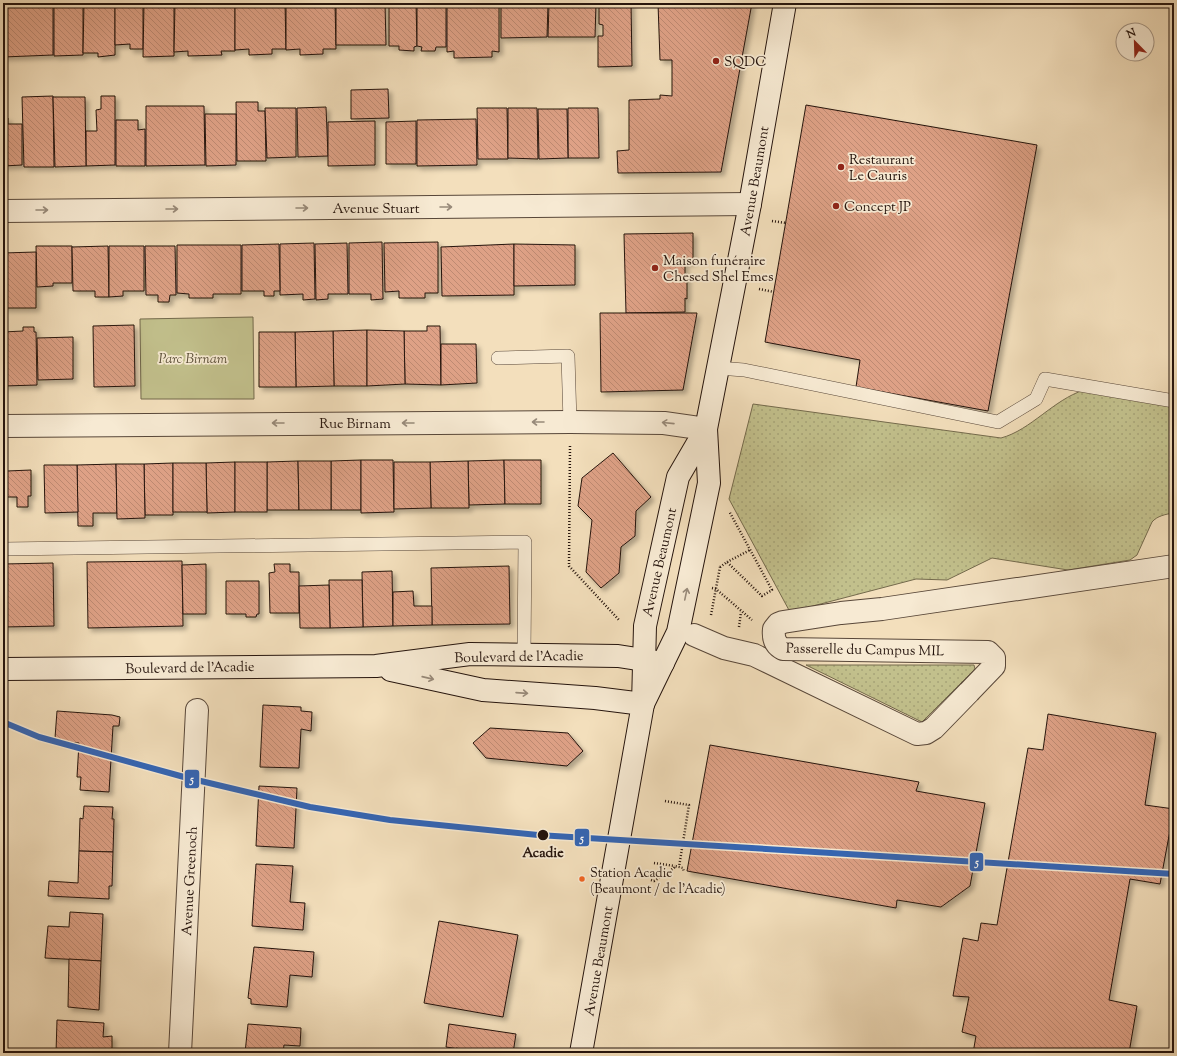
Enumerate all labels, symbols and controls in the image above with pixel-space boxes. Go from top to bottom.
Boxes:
north arrow [1115,22,1155,62]
text: N [1123,25,1139,43]
place label: SQDC [724,53,766,73]
marker: SQDC [711,56,721,66]
street label: Avenue Beaumont [736,125,776,238]
place label: Restaurant Le Cauris [849,151,915,187]
marker: Restaurant Le Cauris [836,162,846,172]
place label: Concept JP [844,198,911,218]
street label: Avenue Stuart [332,200,420,220]
marker: Concept JP [831,201,841,211]
one-way arrow [439,203,452,211]
one-way arrow [295,204,308,212]
one-way arrow [165,205,178,213]
one-way arrow [35,206,48,214]
place label: Maison funéraire Chesed Shel Emes [663,252,774,288]
marker: Maison funéraire Chesed Shel Emes [650,263,660,273]
park label: Parc Birnam [158,350,228,370]
street label: Rue Birnam [319,415,391,435]
one-way arrow [532,418,545,426]
one-way arrow [402,419,415,427]
one-way arrow [662,419,675,427]
one-way arrow [272,420,285,427]
street label: Avenue Beaumont [639,506,683,619]
one-way arrow [682,587,690,600]
street label: Passerelle du Campus MIL [786,640,945,662]
street label: Boulevard de l'Acadie [454,647,584,669]
street label: Boulevard de l'Acadie [125,658,255,680]
one-way arrow [421,674,434,682]
one-way arrow [515,689,528,696]
line badge: 5 [184,769,200,789]
text: 5 [189,772,194,788]
street label: Avenue Greenoch [178,826,204,936]
marker: Acadie [536,828,550,842]
line badge: 5 [574,828,590,847]
text: 5 [579,831,584,847]
place label: Acadie [522,844,564,864]
line badge: 5 [969,852,984,872]
text: 5 [974,855,979,871]
place label: Station Acadie (Beaumont / de l'Acadie) [590,865,726,899]
marker: Station Acadie (Beaumont / de l'Acadie) [577,874,587,884]
street label: Avenue Beaumont [580,905,620,1018]

